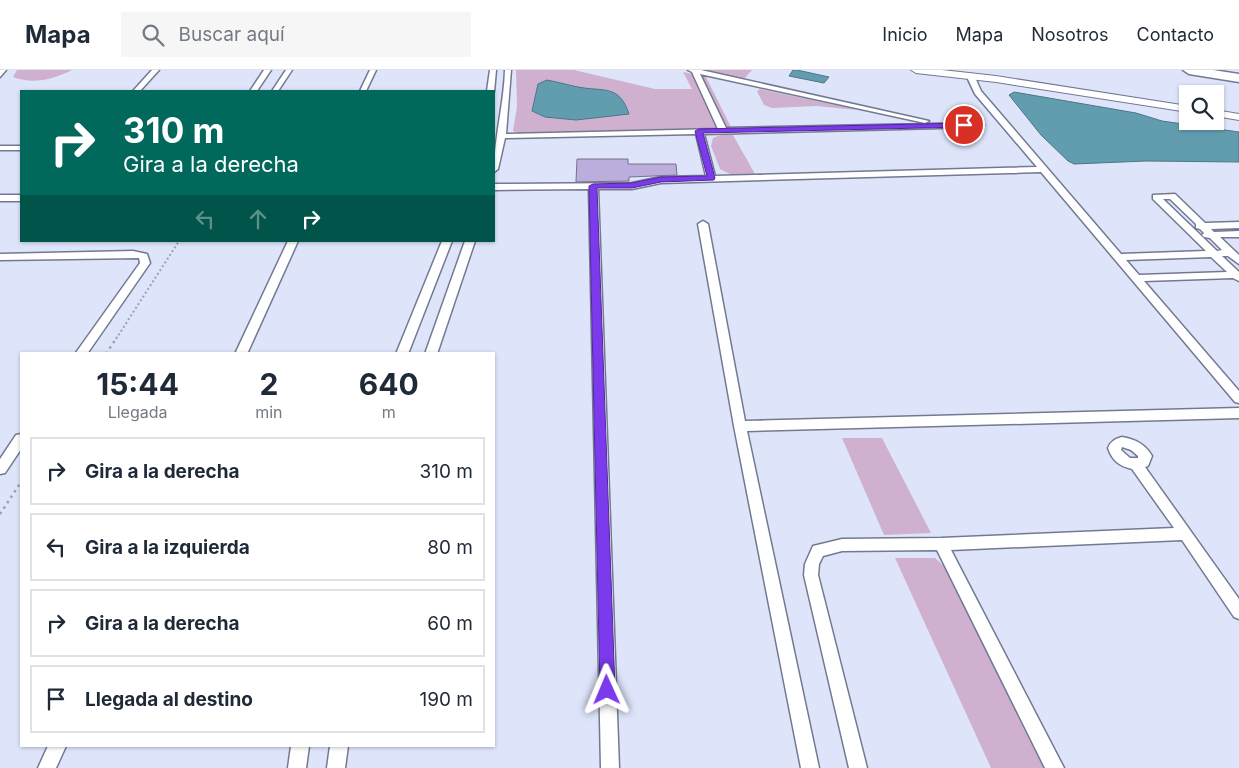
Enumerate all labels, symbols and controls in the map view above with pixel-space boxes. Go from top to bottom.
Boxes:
search box [121,12,471,57]
text: Mapa [25,20,91,49]
icon: search [139,21,167,49]
text: Buscar aquí [179,23,285,46]
text: Inicio [882,24,928,45]
text: Mapa [956,24,1003,45]
text: Nosotros [1031,24,1109,45]
text: Contacto [1137,24,1214,45]
map controls [1179,85,1224,130]
button: search [1179,85,1224,130]
pin [943,104,985,146]
text: 310 m [123,109,225,151]
icon: right [40,110,105,175]
icon: arrive [950,111,978,139]
text: Gira a la derecha [123,151,299,177]
icon: left [191,205,219,233]
icon: ahead [244,205,272,233]
icon: right [297,205,325,233]
text: 15:44 [96,366,179,402]
text: 2 [259,366,278,402]
text: 640 [359,366,419,402]
text: Llegada [108,402,168,422]
text: min [255,402,283,422]
text: m [382,402,396,422]
icon: right [42,457,70,485]
text: Gira a la derecha [85,460,240,483]
text: 310 m [420,460,473,483]
icon: left [42,533,70,561]
text: Gira a la izquierda [85,536,250,559]
text: 80 m [427,536,473,559]
icon: right [42,609,70,637]
text: Gira a la derecha [85,612,240,635]
text: 60 m [427,612,473,635]
position arrow [580,663,632,715]
icon: arrive [42,685,70,713]
text: Llegada al destino [85,688,253,711]
text: 190 m [420,688,473,711]

